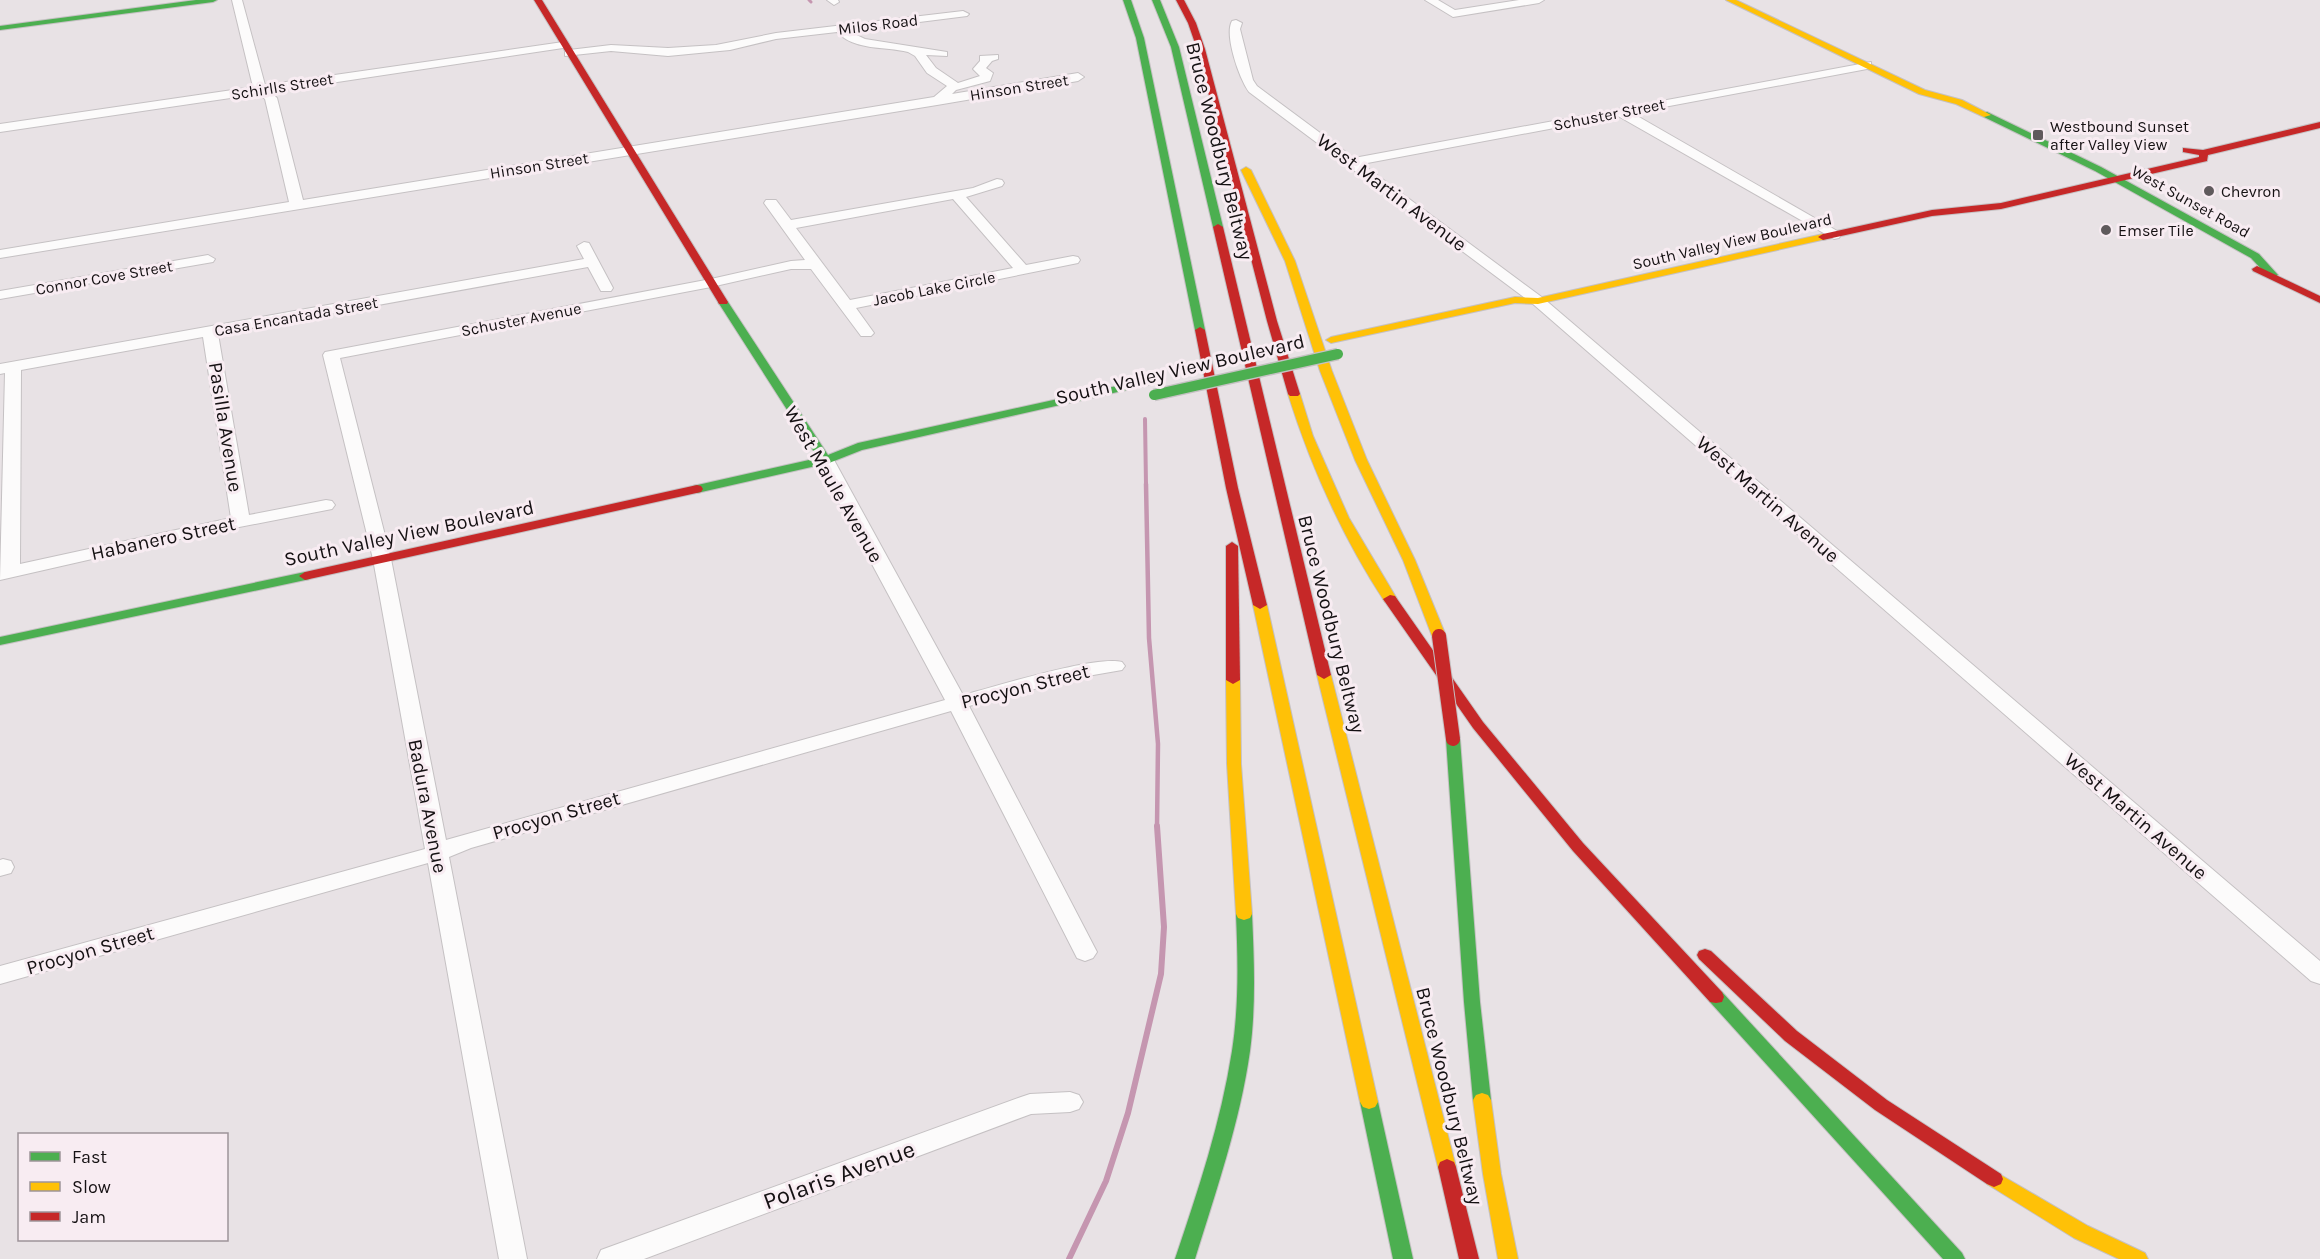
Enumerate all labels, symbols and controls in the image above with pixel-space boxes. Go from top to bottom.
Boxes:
street label: Milos Road [837,10,919,39]
street label: Bruce Woodbury Beltway [1181,40,1258,263]
street label: Schirlls Street [230,69,335,104]
street label: Hinson Street [968,70,1070,105]
street label: Schuster Street [1552,94,1667,135]
place label: Westbound Sunset after Valley View [2050,117,2189,154]
marker: Westbound Sunset after Valley View [2031,128,2045,142]
street label: West Martin Avenue [1312,129,1471,256]
street label: Hinson Street [488,148,590,183]
street label: West Sunset Road [2128,161,2253,242]
place label: Chevron [2221,182,2281,201]
marker: Chevron [2202,184,2216,198]
street label: South Valley View Boulevard [1631,209,1834,274]
place label: Emser Tile [2118,221,2194,240]
marker: Emser Tile [2099,223,2113,237]
street label: Connor Cove Street [34,256,174,299]
street label: Jacob Lake Circle [871,267,997,310]
street label: Casa Encantada Street [213,293,379,340]
street label: Schuster Avenue [459,299,583,340]
street label: South Valley View Boulevard [1053,330,1307,409]
street label: Pasilla Avenue [204,360,247,494]
street label: West Maule Avenue [779,402,888,567]
street label: West Martin Avenue [1692,431,1844,568]
street label: South Valley View Boulevard [282,496,536,571]
street label: Habanero Street [89,512,238,565]
street label: Bruce Woodbury Beltway [1293,513,1370,736]
street label: Procyon Street [959,659,1092,714]
street label: Badura Avenue [403,737,452,875]
street label: West Martin Avenue [2060,748,2212,885]
street label: Procyon Street [490,786,623,845]
street label: Procyon Street [24,921,157,980]
street label: Bruce Woodbury Beltway [1411,985,1488,1208]
legend [18,1133,228,1241]
street label: Polaris Avenue [759,1135,919,1215]
text: Fast [72,1146,107,1168]
text: Slow [72,1176,111,1198]
text: Jam [72,1206,106,1228]

